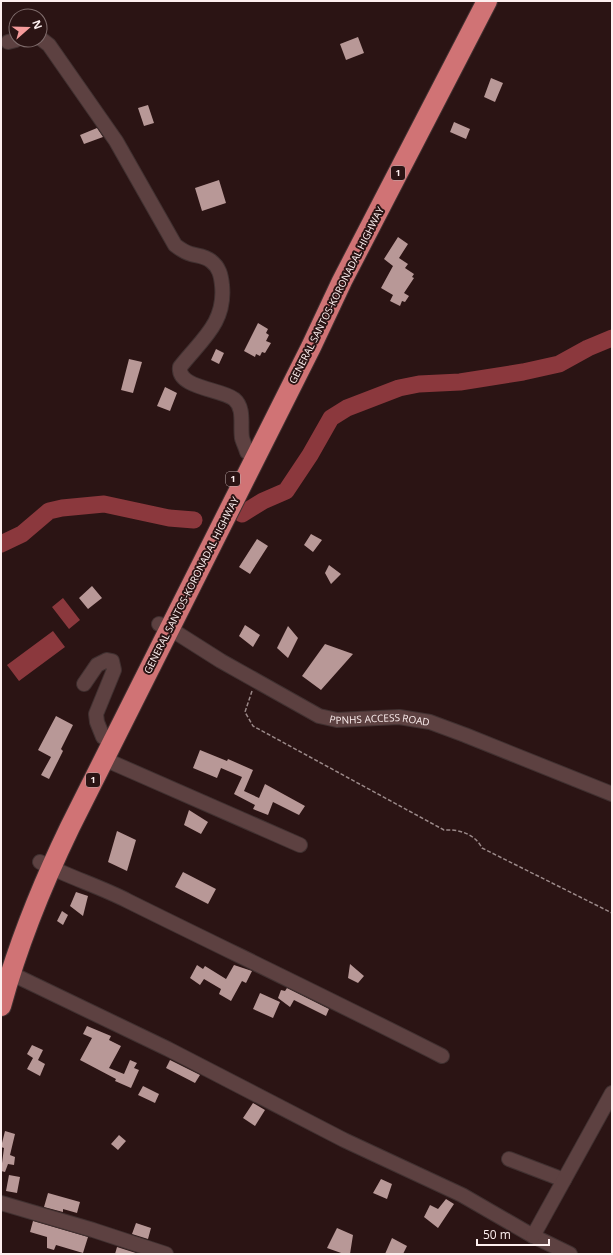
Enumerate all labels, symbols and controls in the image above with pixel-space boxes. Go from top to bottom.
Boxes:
north arrow [8,8,48,48]
text: N [29,18,46,31]
road number: 1 [391,166,405,180]
street label: GENERAL SANTOS-KORONADAL HIGHWAY [285,204,387,386]
road number: 1 [226,472,240,486]
street label: GENERAL SANTOS-KORONADAL HIGHWAY [140,494,242,676]
street label: PPNHS ACCESS ROAD [328,710,431,729]
road number: 1 [86,773,100,787]
scale bar [477,1221,549,1247]
text: 50 m [483,1226,511,1243]

